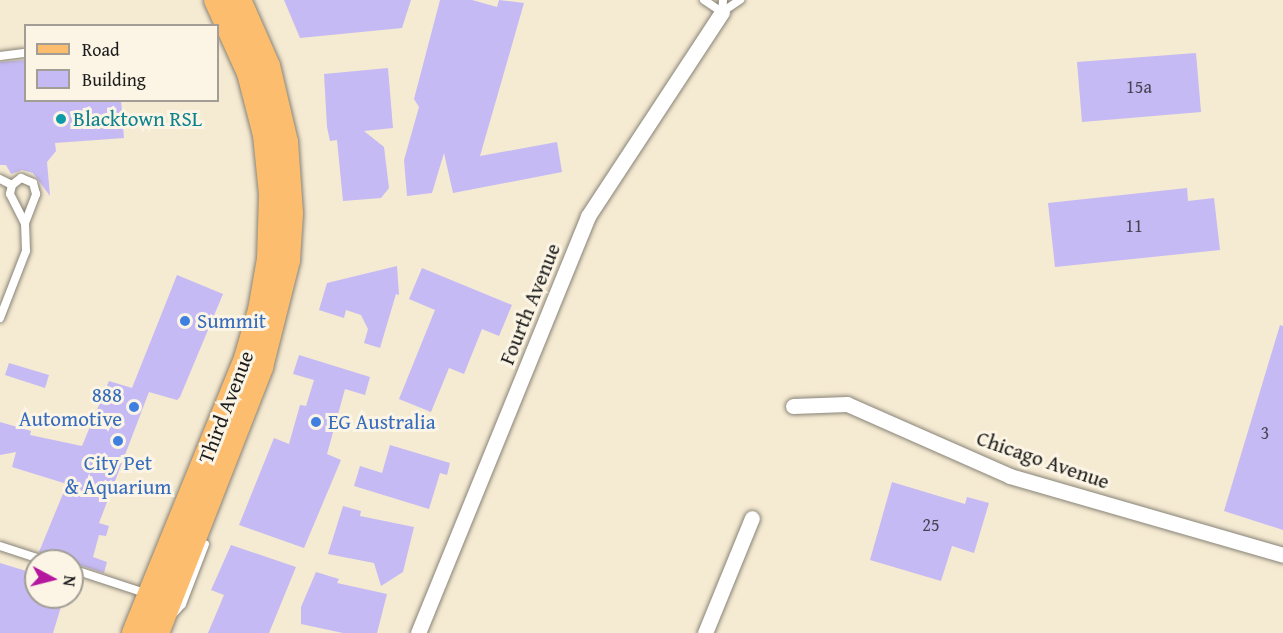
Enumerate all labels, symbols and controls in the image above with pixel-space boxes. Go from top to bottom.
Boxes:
legend [24,24,219,102]
text: Road [82,36,120,63]
text: Building [82,66,146,93]
house number: 15a [1126,76,1152,98]
place label: Blacktown RSL [73,106,202,132]
marker: Blacktown RSL [54,112,68,126]
house number: 11 [1125,215,1143,237]
street label: Fourth Avenue [494,240,566,368]
place label: Summit [197,308,266,334]
marker: Summit [178,314,192,328]
street label: Third Avenue [193,347,259,467]
place label: 888 Automotive [19,382,122,432]
marker: 888 Automotive [127,400,141,414]
place label: EG Australia [328,409,436,435]
marker: EG Australia [309,415,323,429]
house number: 3 [1261,422,1269,444]
street label: Chicago Avenue [973,426,1113,494]
marker: City Pet & Aquarium [111,434,125,448]
place label: City Pet & Aquarium [65,450,171,500]
house number: 25 [922,514,940,536]
north arrow [24,549,84,609]
text: N [57,574,82,588]

